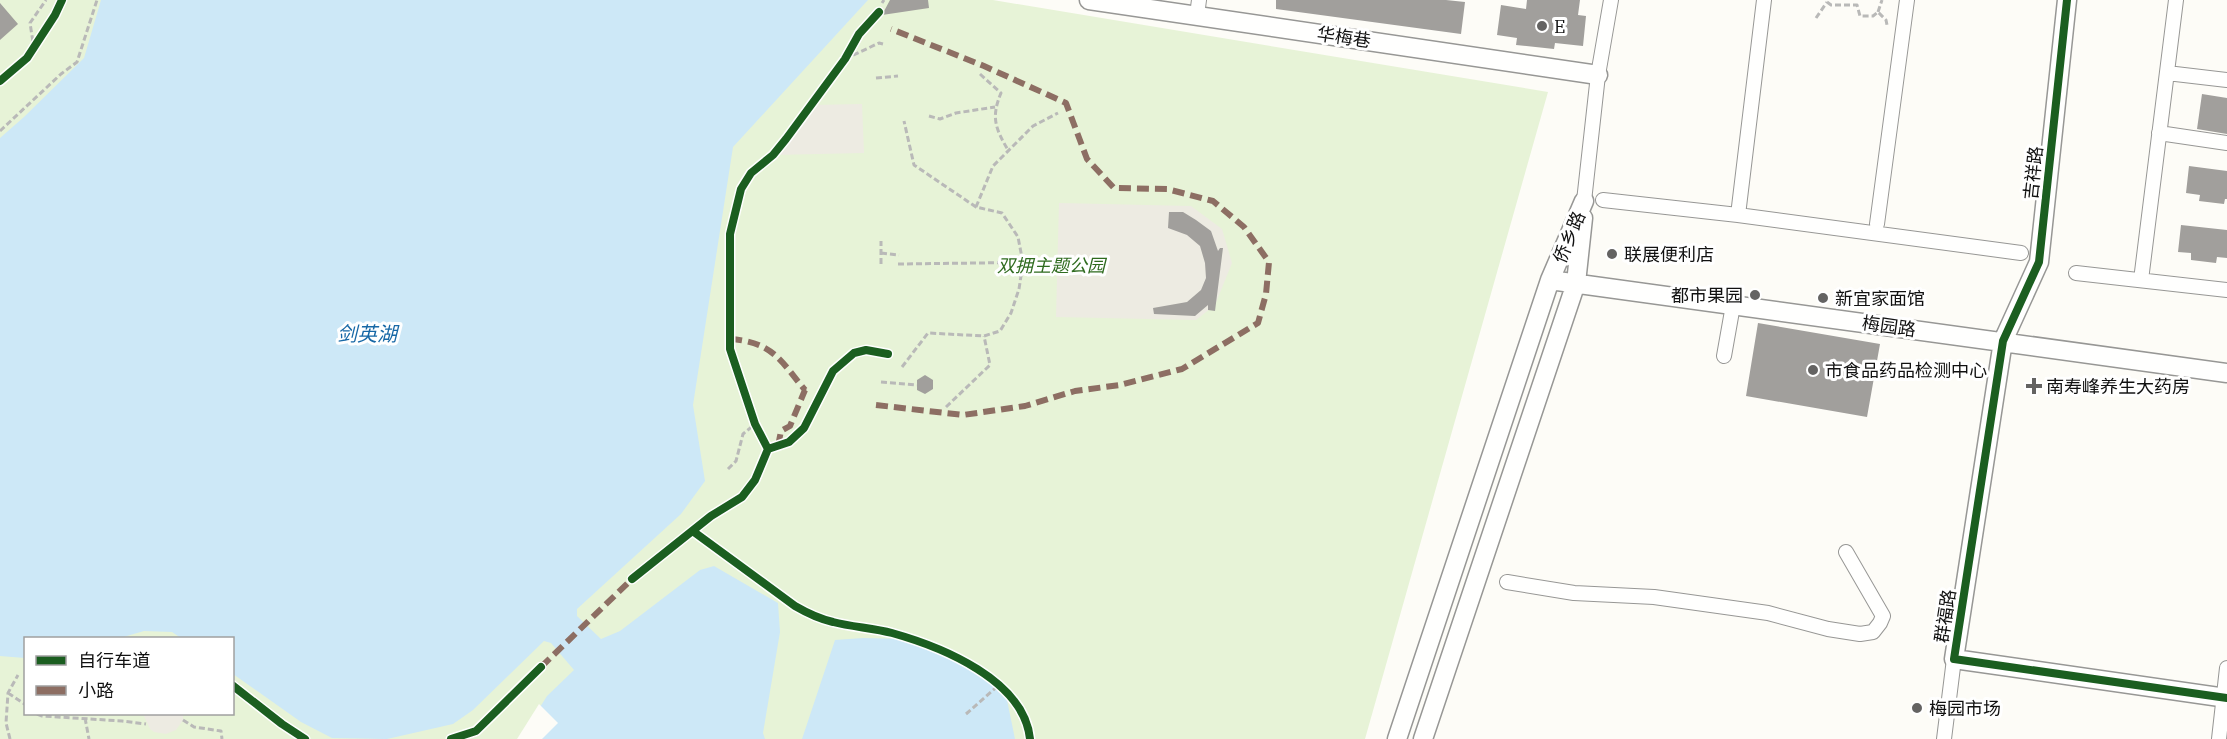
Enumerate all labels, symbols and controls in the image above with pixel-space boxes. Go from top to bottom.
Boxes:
place label: E [1554,15,1566,38]
marker: E [1535,19,1549,33]
street label: 华梅巷 [1316,22,1372,52]
street label: 吉祥路 [2019,145,2047,201]
street label: 侨乡路 [1548,208,1590,266]
place label: 联展便利店 [1624,243,1714,266]
marker: 联展便利店 [1605,247,1619,261]
park label: 双拥主题公园 [997,254,1108,277]
place label: 都市果园 [1671,284,1743,307]
place label: 新宜家面馆 [1835,287,1925,310]
marker: 都市果园 [1748,288,1762,302]
marker: 新宜家面馆 [1816,291,1830,305]
street label: 梅园路 [1861,311,1917,341]
water label: 剑英湖 [337,320,400,347]
place label: 市食品药品检测中心 [1825,359,1987,382]
marker: 市食品药品检测中心 [1806,363,1820,377]
place label: 南寿峰养生大药房 [2046,375,2190,398]
marker: 南寿峰养生大药房 [2027,379,2041,393]
street label: 群福路 [1929,588,1961,644]
legend [24,637,234,715]
text: 自行车道 [78,649,150,672]
text: 小路 [78,679,114,702]
place label: 梅园市场 [1929,697,2001,720]
marker: 梅园市场 [1910,701,1924,715]

